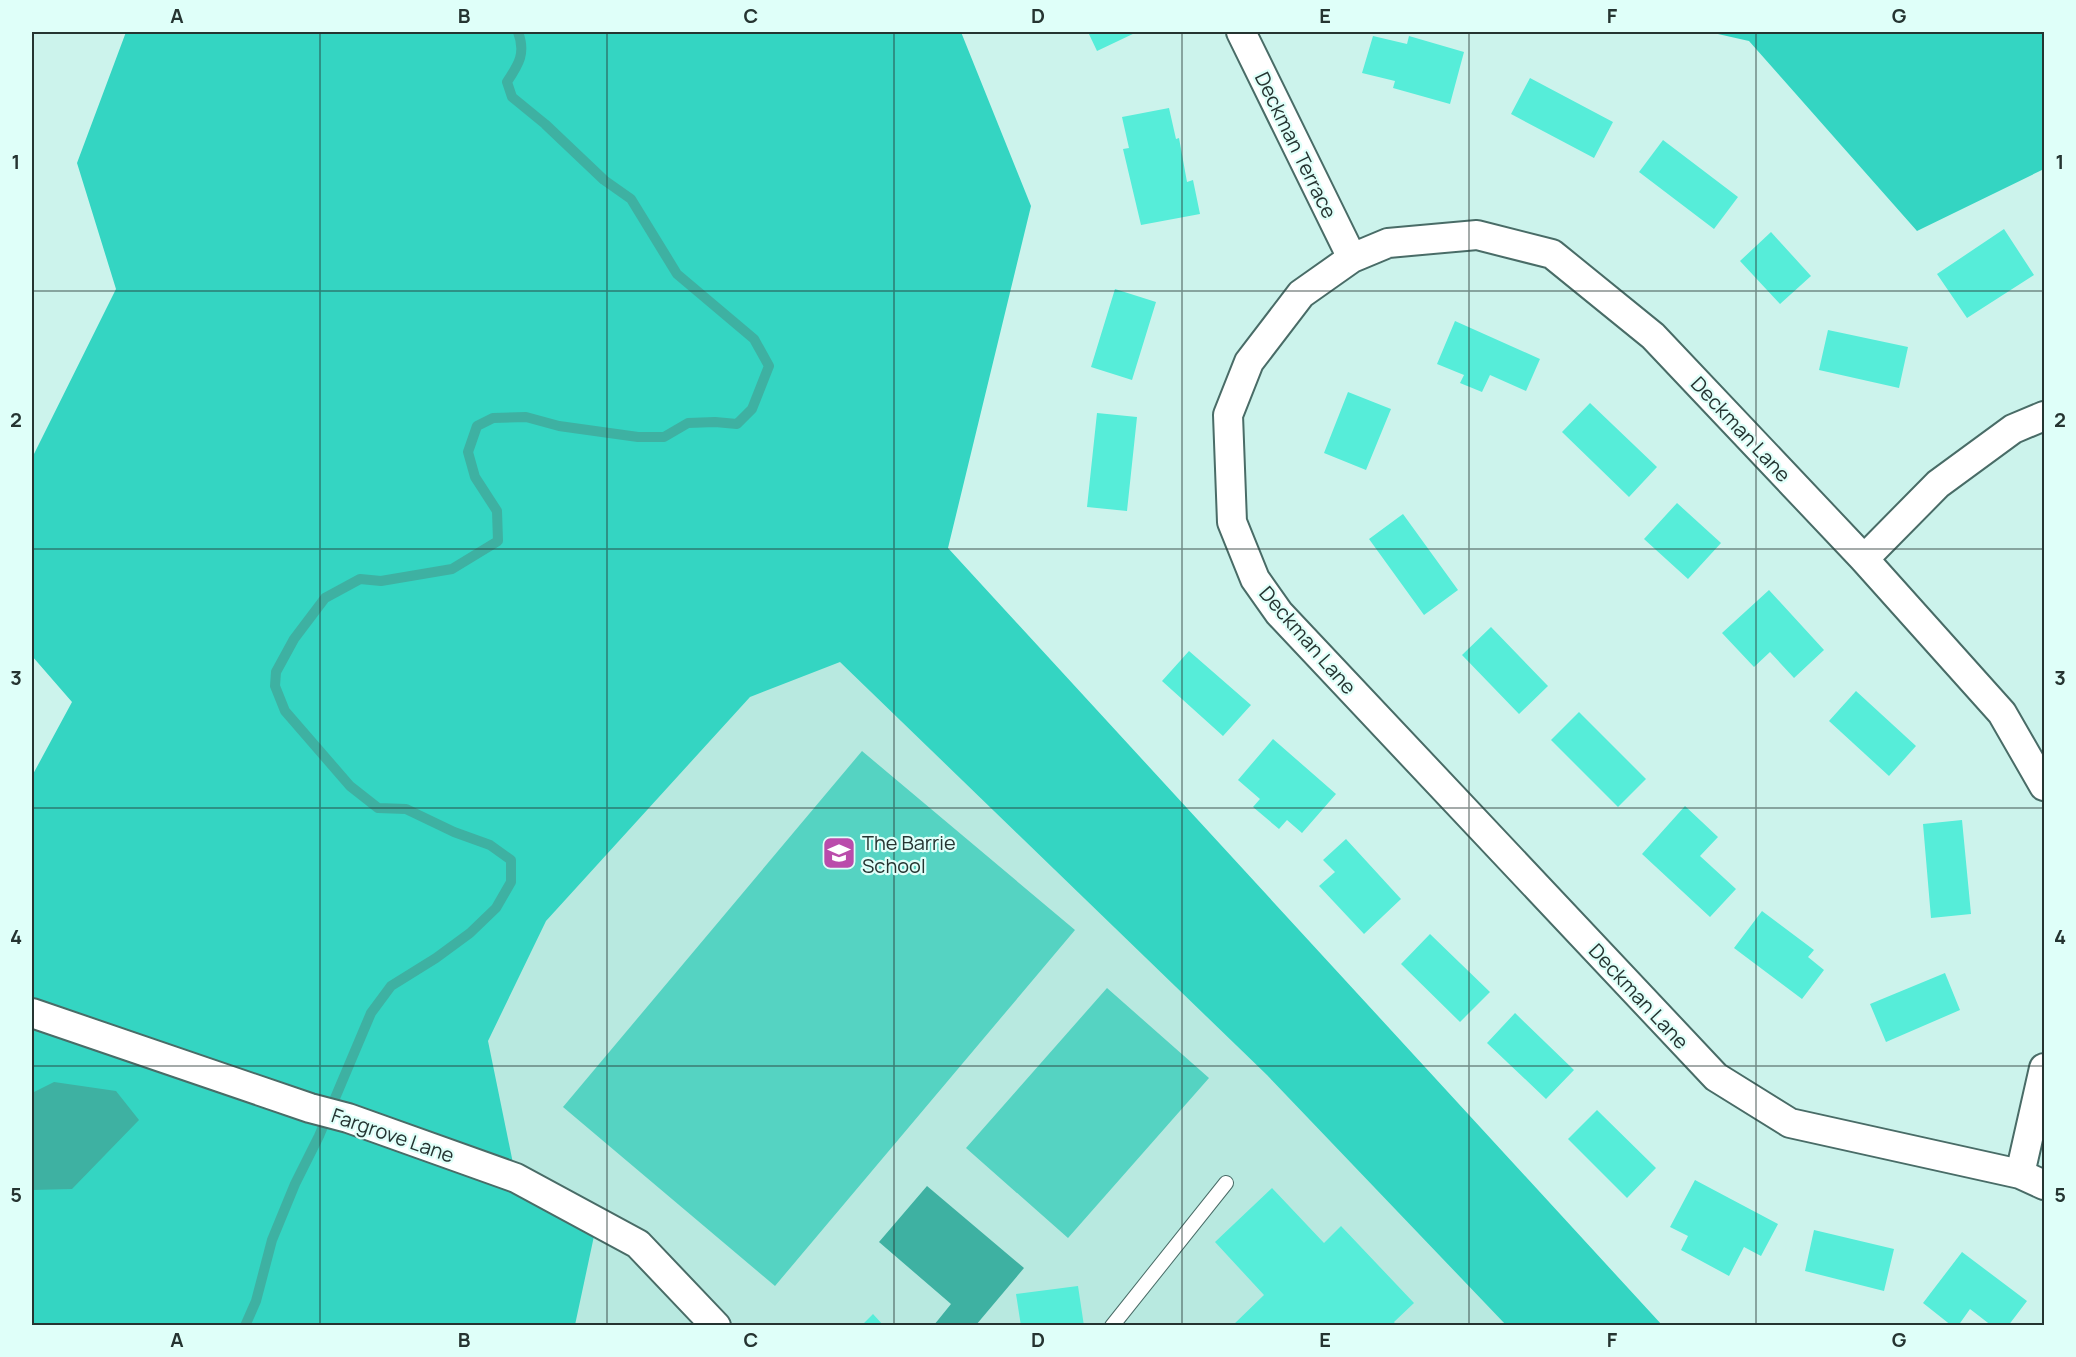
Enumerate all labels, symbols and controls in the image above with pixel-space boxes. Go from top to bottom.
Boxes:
text: A [170,2,184,29]
text: B [458,2,471,29]
text: C [744,2,758,29]
text: D [1031,2,1045,29]
text: E [1319,2,1331,29]
text: F [1607,2,1618,29]
text: G [1892,2,1907,29]
street label: Deckman Terrace [1249,67,1343,223]
text: 1 [12,148,20,175]
text: 1 [2056,148,2064,175]
street label: Deckman Lane [1685,370,1797,488]
text: 2 [10,406,22,433]
text: 2 [2054,406,2066,433]
street label: Deckman Lane [1254,580,1362,700]
text: 3 [10,664,22,691]
text: 3 [2054,664,2066,691]
place label: The Barrie School [862,829,956,879]
school or university icon: The Barrie School [821,835,857,871]
text: 4 [10,923,22,950]
text: 4 [2054,923,2066,950]
street label: Deckman Lane [1583,937,1695,1055]
street label: Fargrove Lane [328,1101,458,1169]
text: 5 [10,1181,22,1208]
text: 5 [2054,1181,2066,1208]
text: A [170,1326,184,1353]
text: B [458,1326,471,1353]
text: C [744,1326,758,1353]
text: D [1031,1326,1045,1353]
text: E [1319,1326,1331,1353]
text: F [1607,1326,1618,1353]
text: G [1892,1326,1907,1353]

